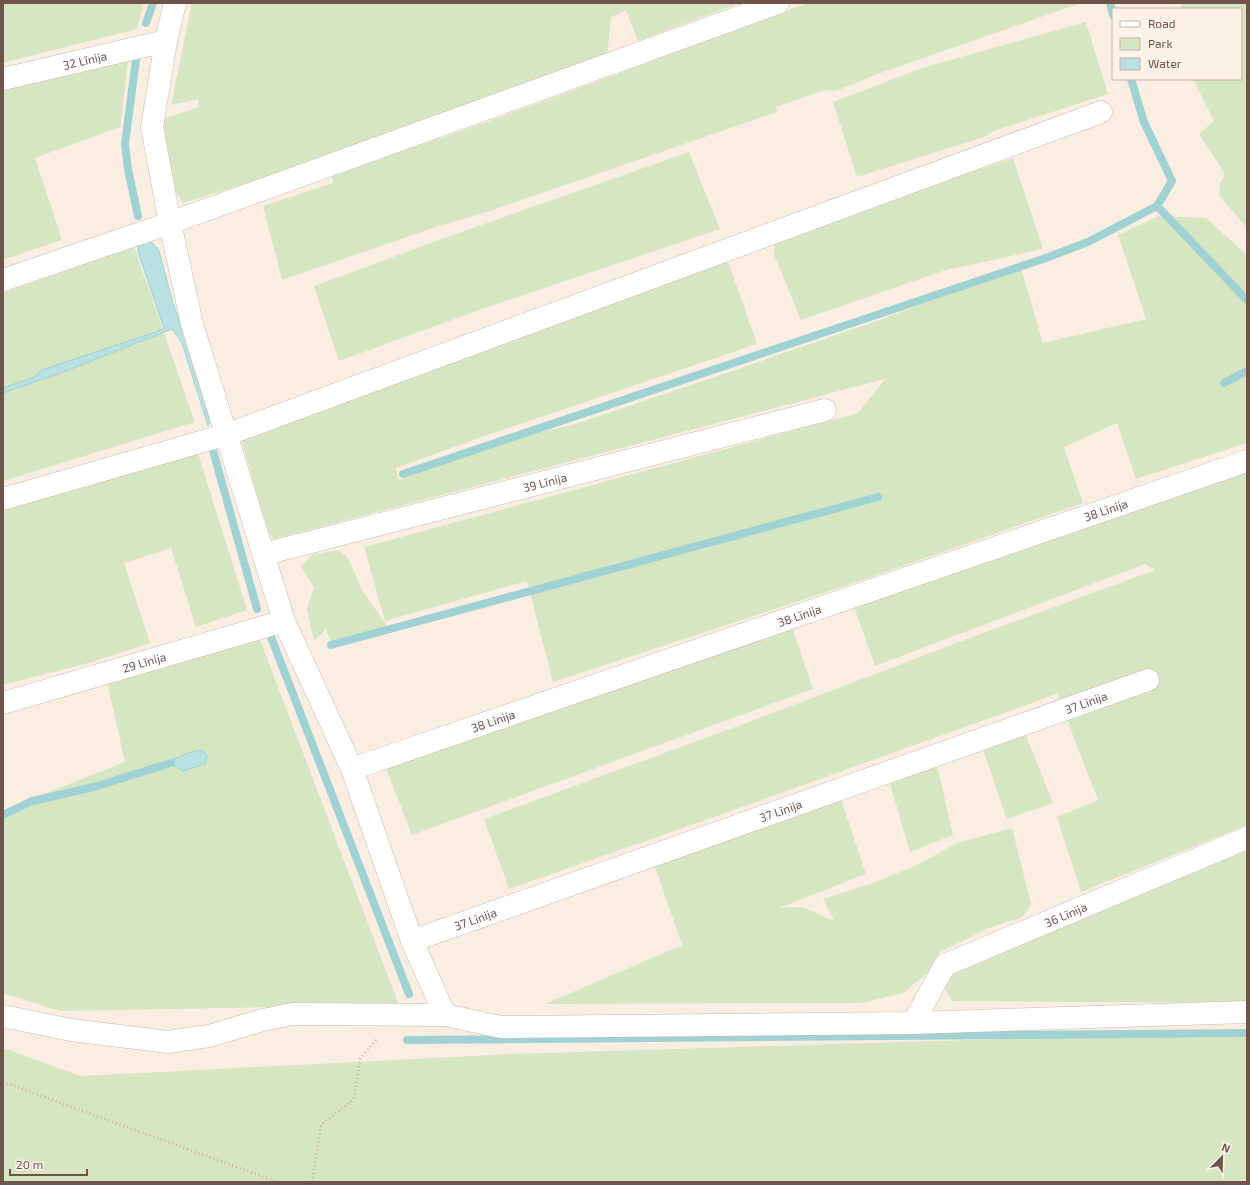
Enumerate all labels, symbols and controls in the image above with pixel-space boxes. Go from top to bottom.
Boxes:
legend [1112,8,1242,80]
text: Road [1148,16,1176,30]
text: Park [1148,36,1173,50]
street label: 32 Līnija [61,48,108,72]
text: Water [1148,56,1182,70]
street label: 39 Līnija [521,470,568,494]
street label: 38 Līnija [1082,496,1129,524]
street label: 38 Līnija [776,601,823,629]
street label: 29 Līnija [121,649,168,675]
street label: 37 Līnija [1063,688,1109,716]
street label: 38 Līnija [469,707,517,735]
street label: 37 Līnija [757,796,804,824]
street label: 36 Līnija [1042,899,1089,929]
street label: 37 Līnija [452,905,498,933]
north arrow [1202,1137,1242,1177]
text: N [1220,1140,1232,1155]
scale bar [10,1151,87,1177]
text: 20 m [16,1157,43,1171]

